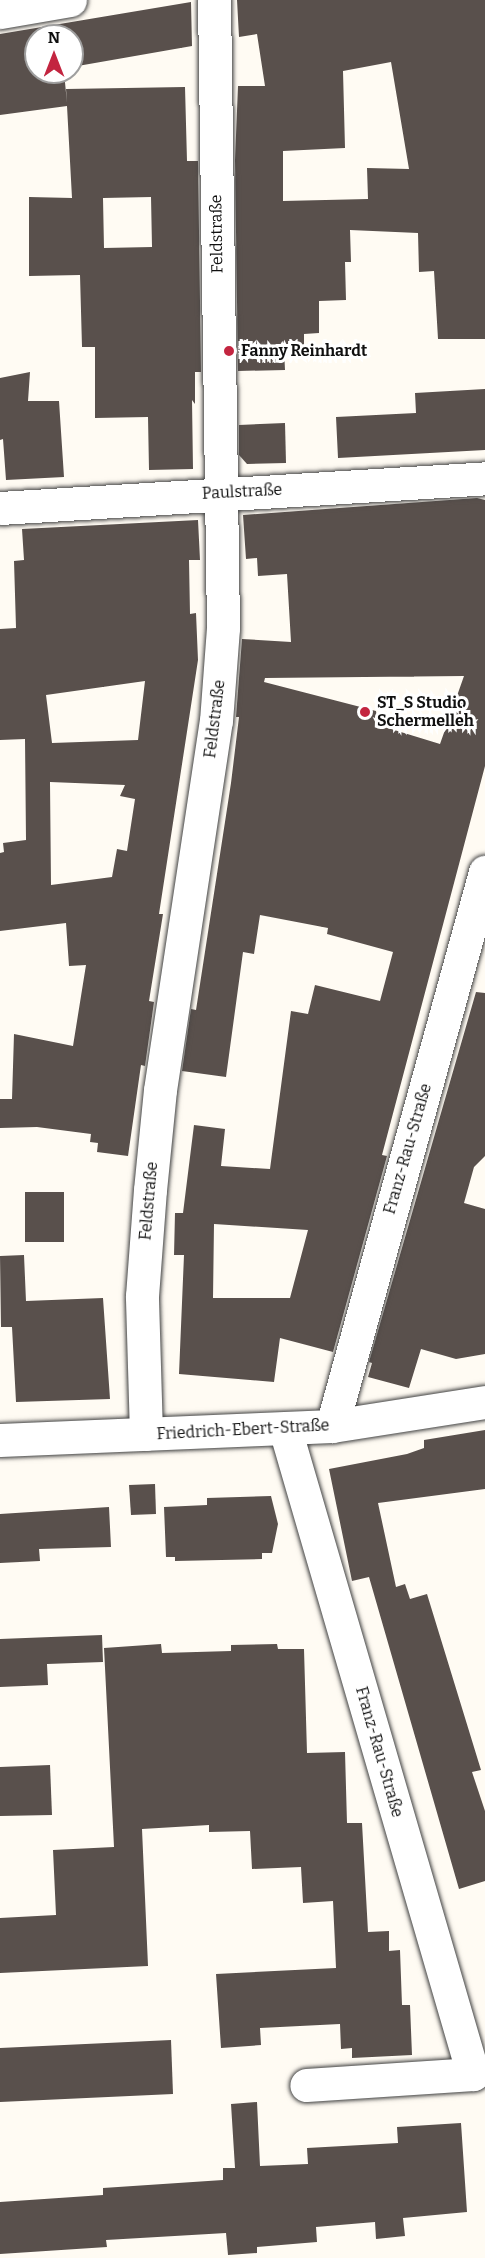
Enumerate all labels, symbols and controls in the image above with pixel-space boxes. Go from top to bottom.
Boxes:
north arrow [24,24,84,84]
text: N [48,28,60,47]
street label: Feldstraße [207,194,227,274]
place label: Fanny Reinhardt [241,341,367,361]
marker: Fanny Reinhardt [222,344,236,358]
street label: Paulstraße [201,480,283,504]
street label: Feldstraße [201,679,229,759]
place label: ST_S Studio Schermelleh [377,693,474,731]
marker: ST_S Studio Schermelleh [358,705,372,719]
street label: Franz-Rau-Straße [380,1081,436,1217]
street label: Feldstraße [136,1161,162,1241]
street label: Friedrich-Ebert-Straße [156,1416,330,1444]
street label: Franz-Rau-Straße [351,1684,407,1820]

